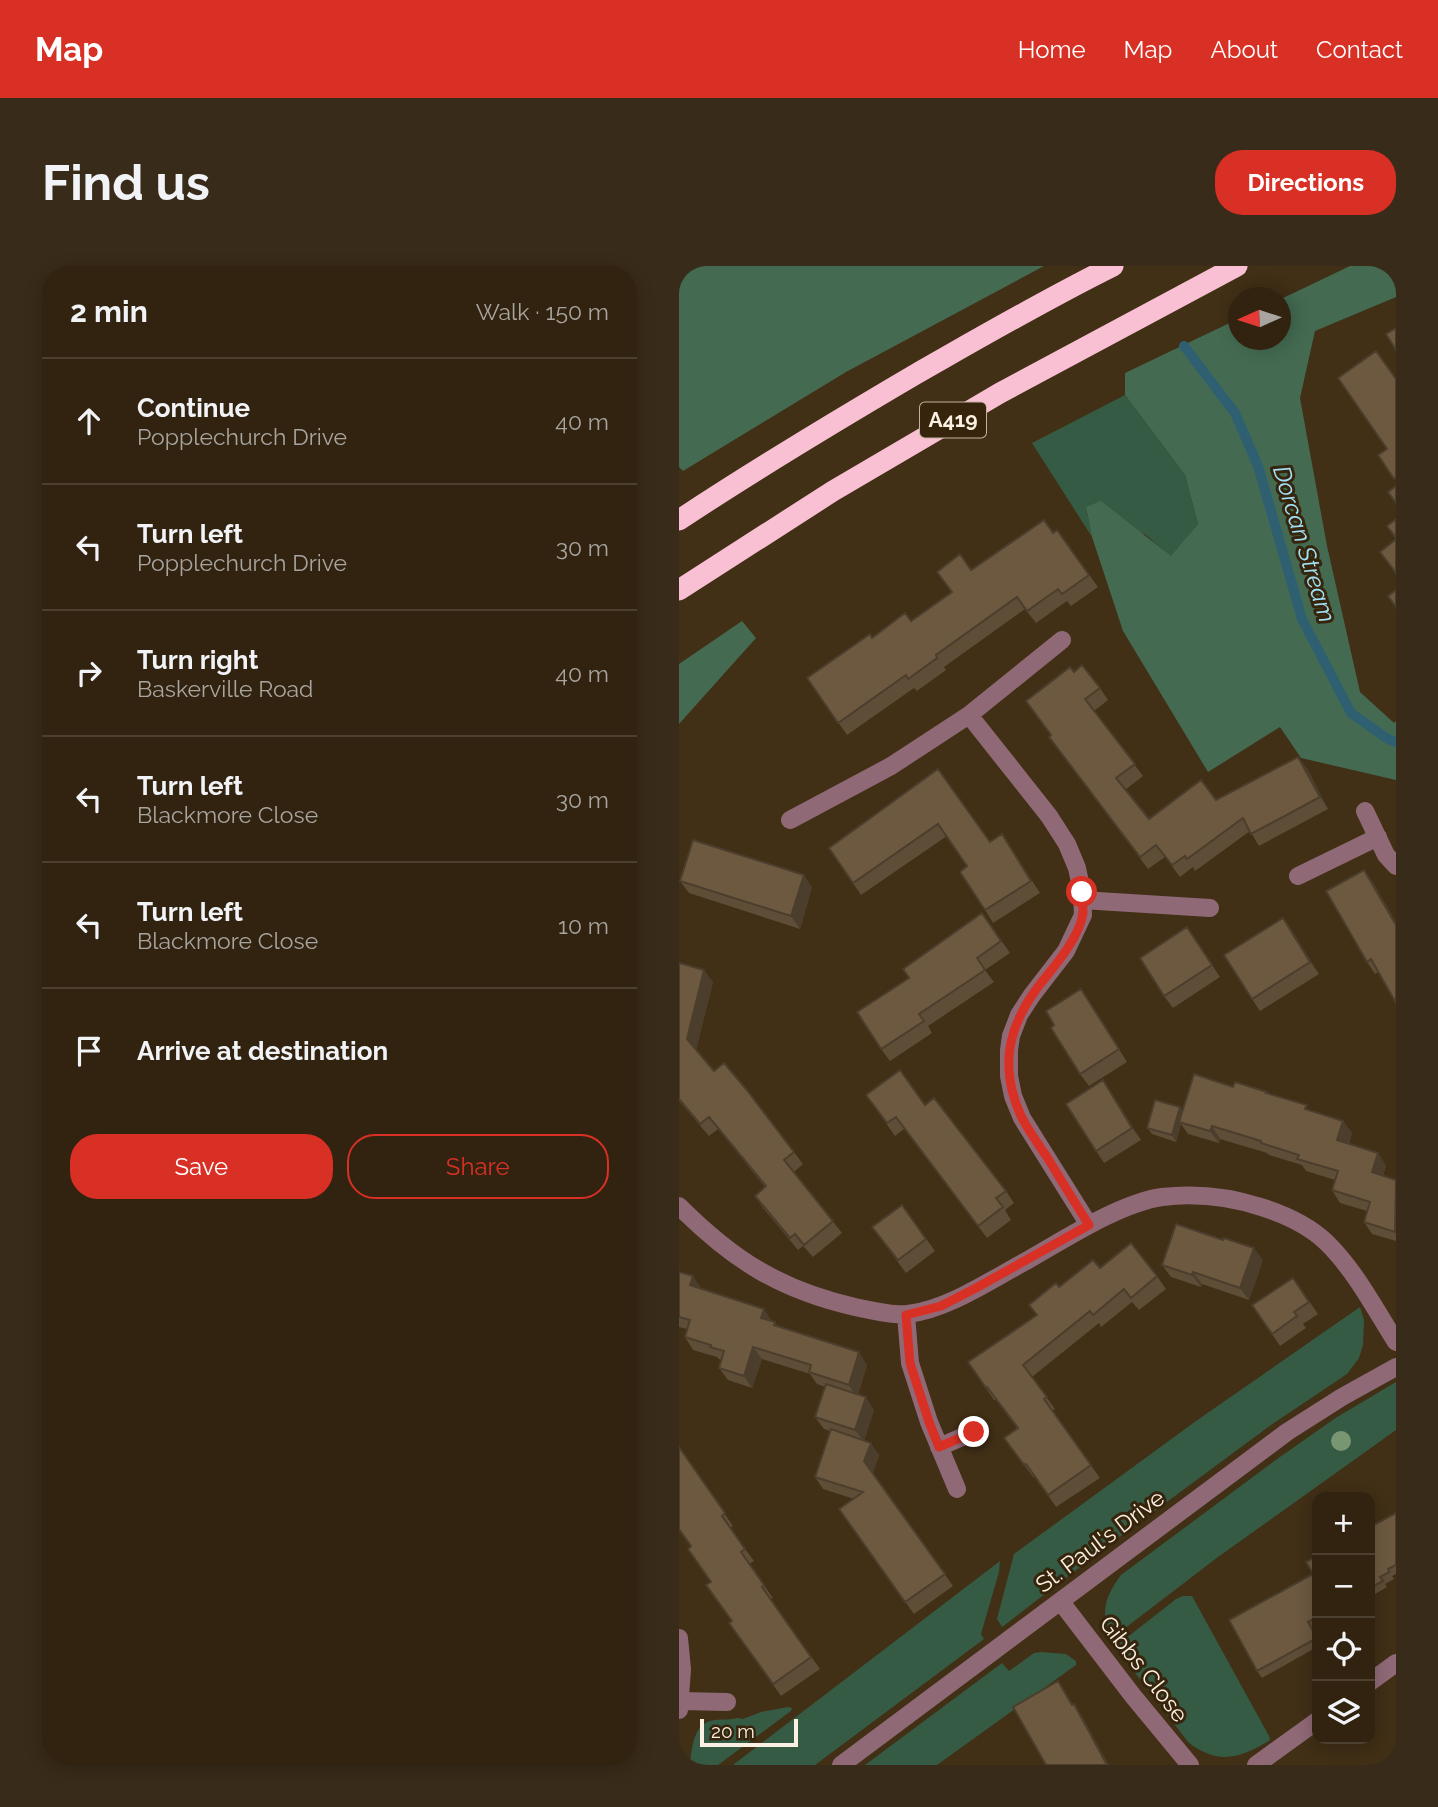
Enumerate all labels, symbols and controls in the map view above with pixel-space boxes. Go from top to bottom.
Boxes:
text: Map [35,30,103,69]
text: Home [1018,35,1086,64]
text: Map [1124,35,1172,64]
text: About [1210,35,1278,64]
text: Contact [1316,35,1403,64]
button: Directions [1215,150,1396,215]
text: Find us [42,154,210,211]
north arrow [1228,287,1291,350]
text: 2 min [70,294,148,329]
text: Walk · 150 m [476,298,609,325]
text: Continue [137,393,250,423]
icon: ahead [70,402,108,440]
road number: A419 [920,402,986,438]
text: 40 m [555,408,609,435]
text: Popplechurch Drive [137,423,347,450]
water label: Dorcan Stream [1267,462,1342,626]
text: Turn left [137,519,243,549]
icon: left [70,528,108,566]
text: 30 m [556,534,609,561]
text: Popplechurch Drive [137,549,347,576]
text: Turn right [137,645,258,675]
icon: right [70,654,108,692]
text: 40 m [555,660,609,687]
text: Baskerville Road [137,675,313,702]
text: Turn left [137,771,243,801]
icon: left [70,780,108,818]
text: 30 m [556,786,609,813]
text: Blackmore Close [137,801,318,828]
route start [1066,876,1097,907]
text: Turn left [137,897,243,927]
icon: left [70,906,108,944]
text: 10 m [558,912,609,939]
text: Blackmore Close [137,927,318,954]
icon: arrive [70,1032,108,1070]
text: Arrive at destination [137,1036,388,1066]
button: Save [70,1134,333,1199]
button: Share [347,1134,609,1199]
route end [958,1416,989,1447]
street label: St. Paul's Drive [1030,1483,1169,1598]
map controls [1312,1492,1375,1744]
button: + [1312,1492,1375,1555]
button: − [1312,1555,1375,1618]
street label: Gibbs Close [1095,1610,1194,1727]
button: locate [1312,1618,1375,1681]
button: layers [1312,1681,1375,1744]
scale bar [700,1716,798,1748]
text: 20 m [711,1720,755,1742]

